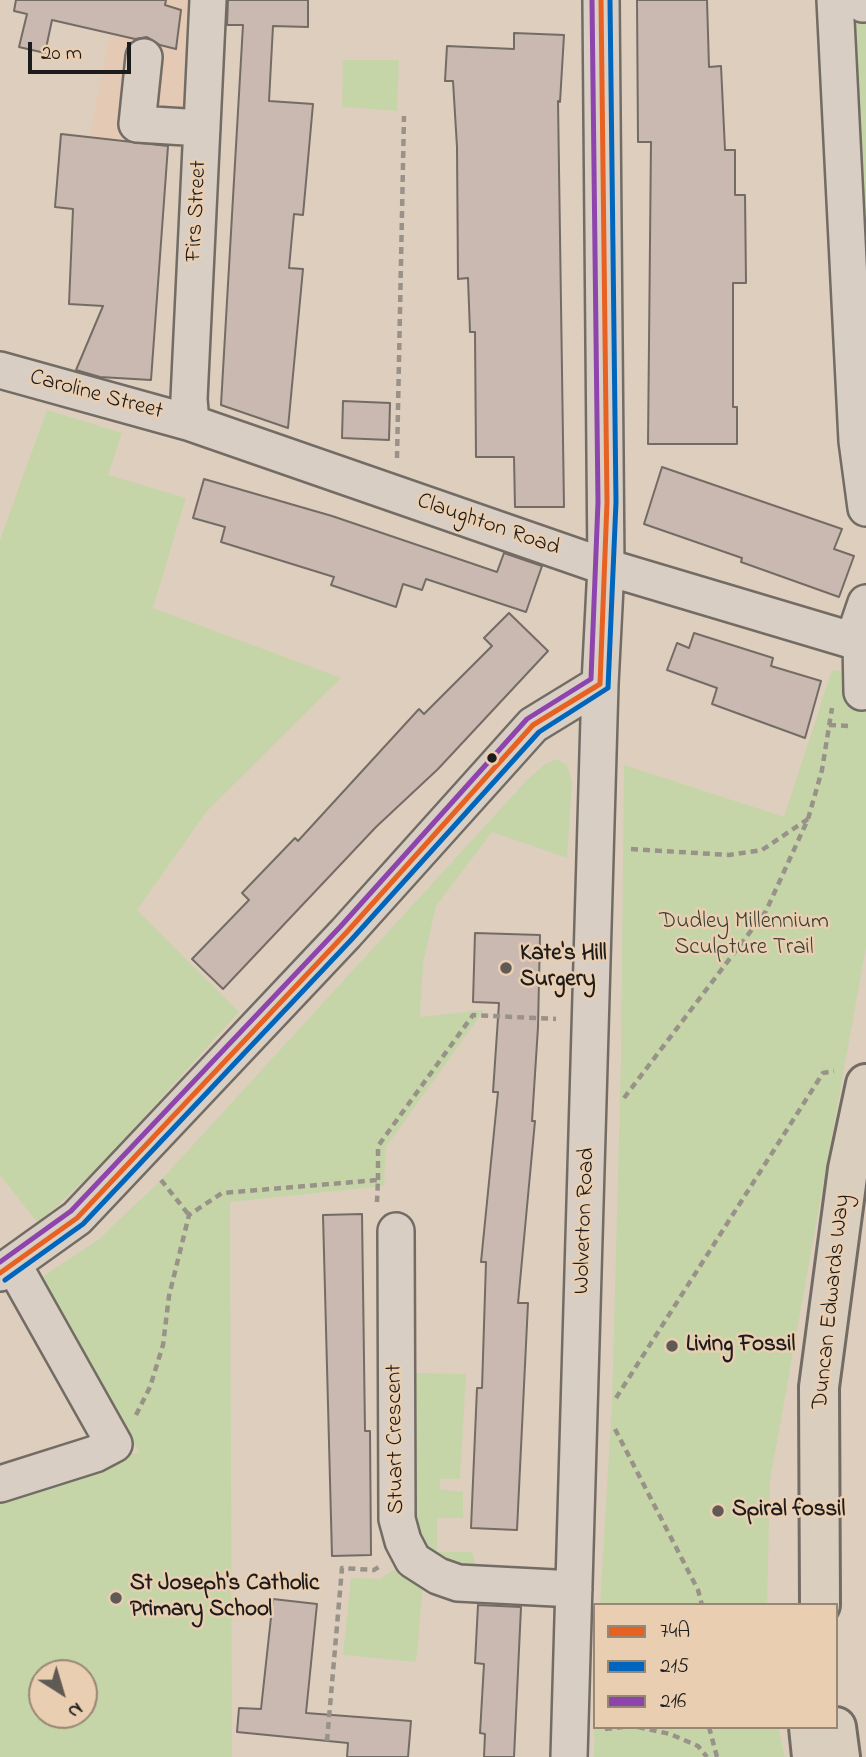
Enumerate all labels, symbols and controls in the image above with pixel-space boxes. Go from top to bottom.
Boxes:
scale bar [32,28,135,72]
text: 20 m [41,39,82,69]
street label: Firs Street [182,160,214,262]
street label: Caroline Street [26,365,166,427]
street label: Claughton Road [413,489,563,563]
unlabelled marker [485,751,499,765]
park label: Dudley Millennium Sculpture Trail [659,909,829,963]
place label: Kate's Hill Surgery [520,941,607,995]
marker: Kate's Hill Surgery [498,960,514,976]
street label: Wolverton Road [570,1147,602,1295]
street label: Duncan Edwards Way [808,1193,858,1411]
place label: Living Fossil [686,1332,795,1360]
marker: Living Fossil [664,1338,680,1354]
street label: Stuart Crescent [382,1364,412,1514]
place label: Spiral fossil [732,1497,845,1525]
marker: Spiral fossil [710,1503,726,1519]
place label: St Joseph's Catholic Primary School [130,1571,319,1625]
marker: St Joseph's Catholic Primary School [108,1590,124,1606]
legend [593,1603,838,1729]
text: 74A [660,1617,690,1647]
text: 215 [660,1652,689,1682]
north arrow [28,1659,98,1729]
text: 216 [660,1687,686,1717]
text: N [61,1695,88,1724]

